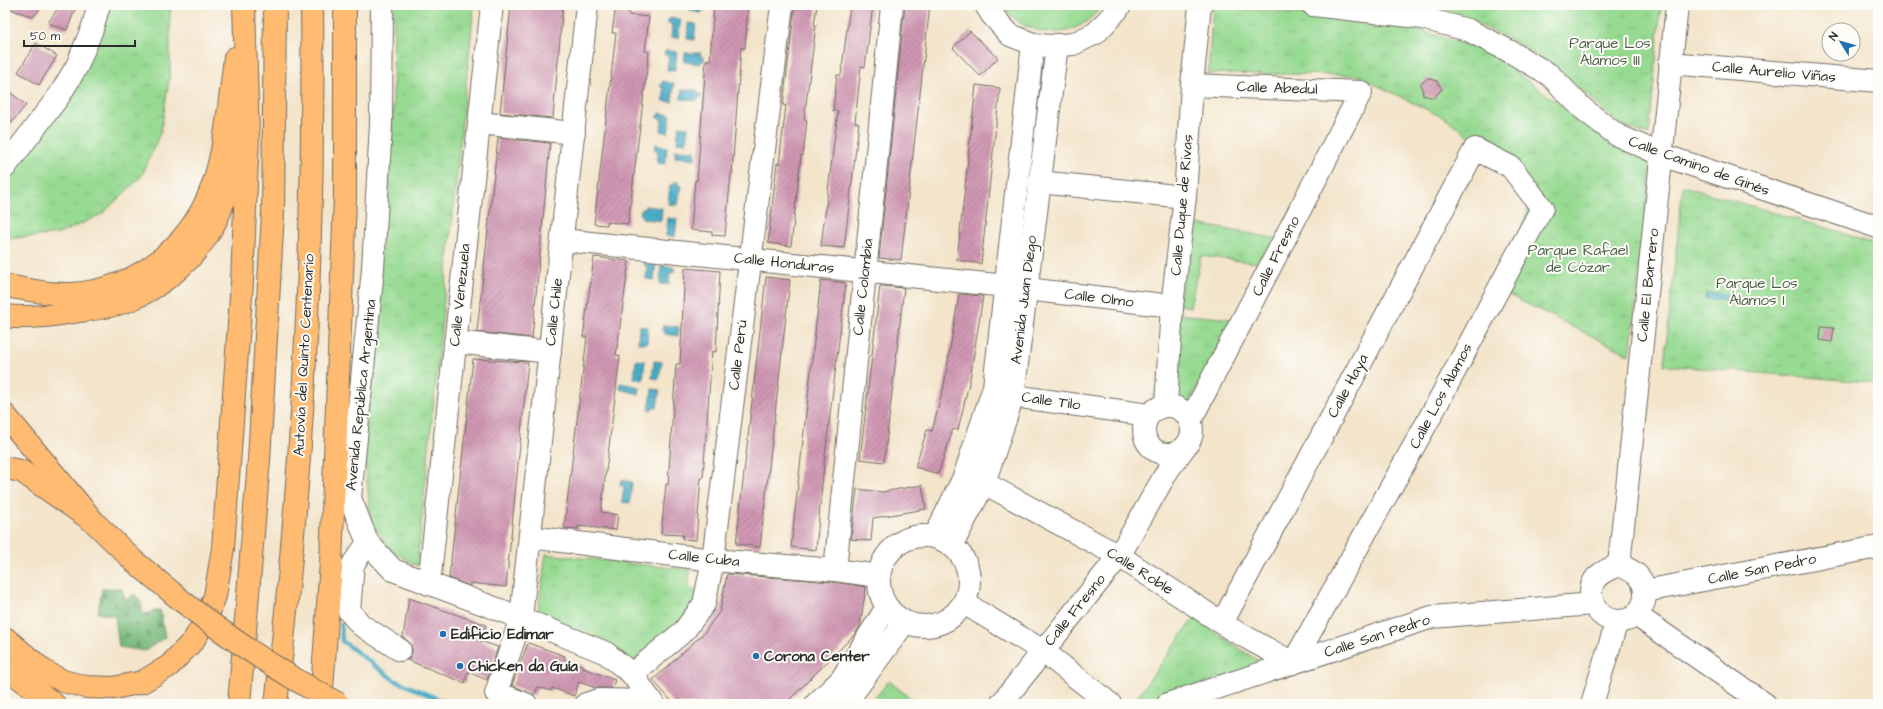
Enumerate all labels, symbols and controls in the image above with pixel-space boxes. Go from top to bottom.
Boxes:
scale bar [24,22,135,48]
north arrow [1821,22,1861,62]
text: 50 m [30,28,61,45]
text: N [1825,29,1842,44]
park label: Parque Los Álamos III [1569,33,1651,71]
street label: Calle Aurelio Viñas [1711,56,1837,88]
street label: Calle Abedul [1236,76,1318,100]
street label: Calle Camino de Ginés [1625,131,1773,201]
street label: Calle Duque de Rivas [1165,133,1199,276]
street label: Calle Fresno [1247,212,1305,300]
street label: Calle El Barrero [1632,227,1664,343]
street label: Avenida Juan Diego [1006,234,1043,366]
street label: Calle Colombia [847,237,879,336]
park label: Parque Rafael de Cózar [1528,240,1628,278]
street label: Calle Venezuela [444,242,476,348]
street label: Calle Honduras [733,247,836,279]
street label: Autovía del Quinto Centenario [288,253,320,457]
park label: Parque Los Álamos I [1716,273,1798,311]
street label: Calle Chile [540,277,568,347]
street label: Calle Olmo [1063,283,1135,313]
street label: Avenida República Argentina [341,298,383,492]
street label: Calle Perú [723,318,753,391]
street label: Calle Los Álamos [1404,339,1478,452]
street label: Calle Haya [1322,350,1375,422]
street label: Calle Tilo [1020,386,1082,416]
street label: Calle Roble [1103,542,1177,600]
street label: Calle Cuba [667,544,741,572]
street label: Calle San Pedro [1706,548,1819,590]
street label: Calle Fresno [1039,569,1111,651]
street label: Calle San Pedro [1321,609,1433,663]
place label: Edificio Edimar [451,624,554,645]
marker: Edificio Edimar [438,629,448,639]
place label: Corona Center [764,646,870,667]
marker: Corona Center [751,651,761,661]
place label: Chicken da Guía [468,656,578,677]
marker: Chicken da Guía [455,661,465,671]

